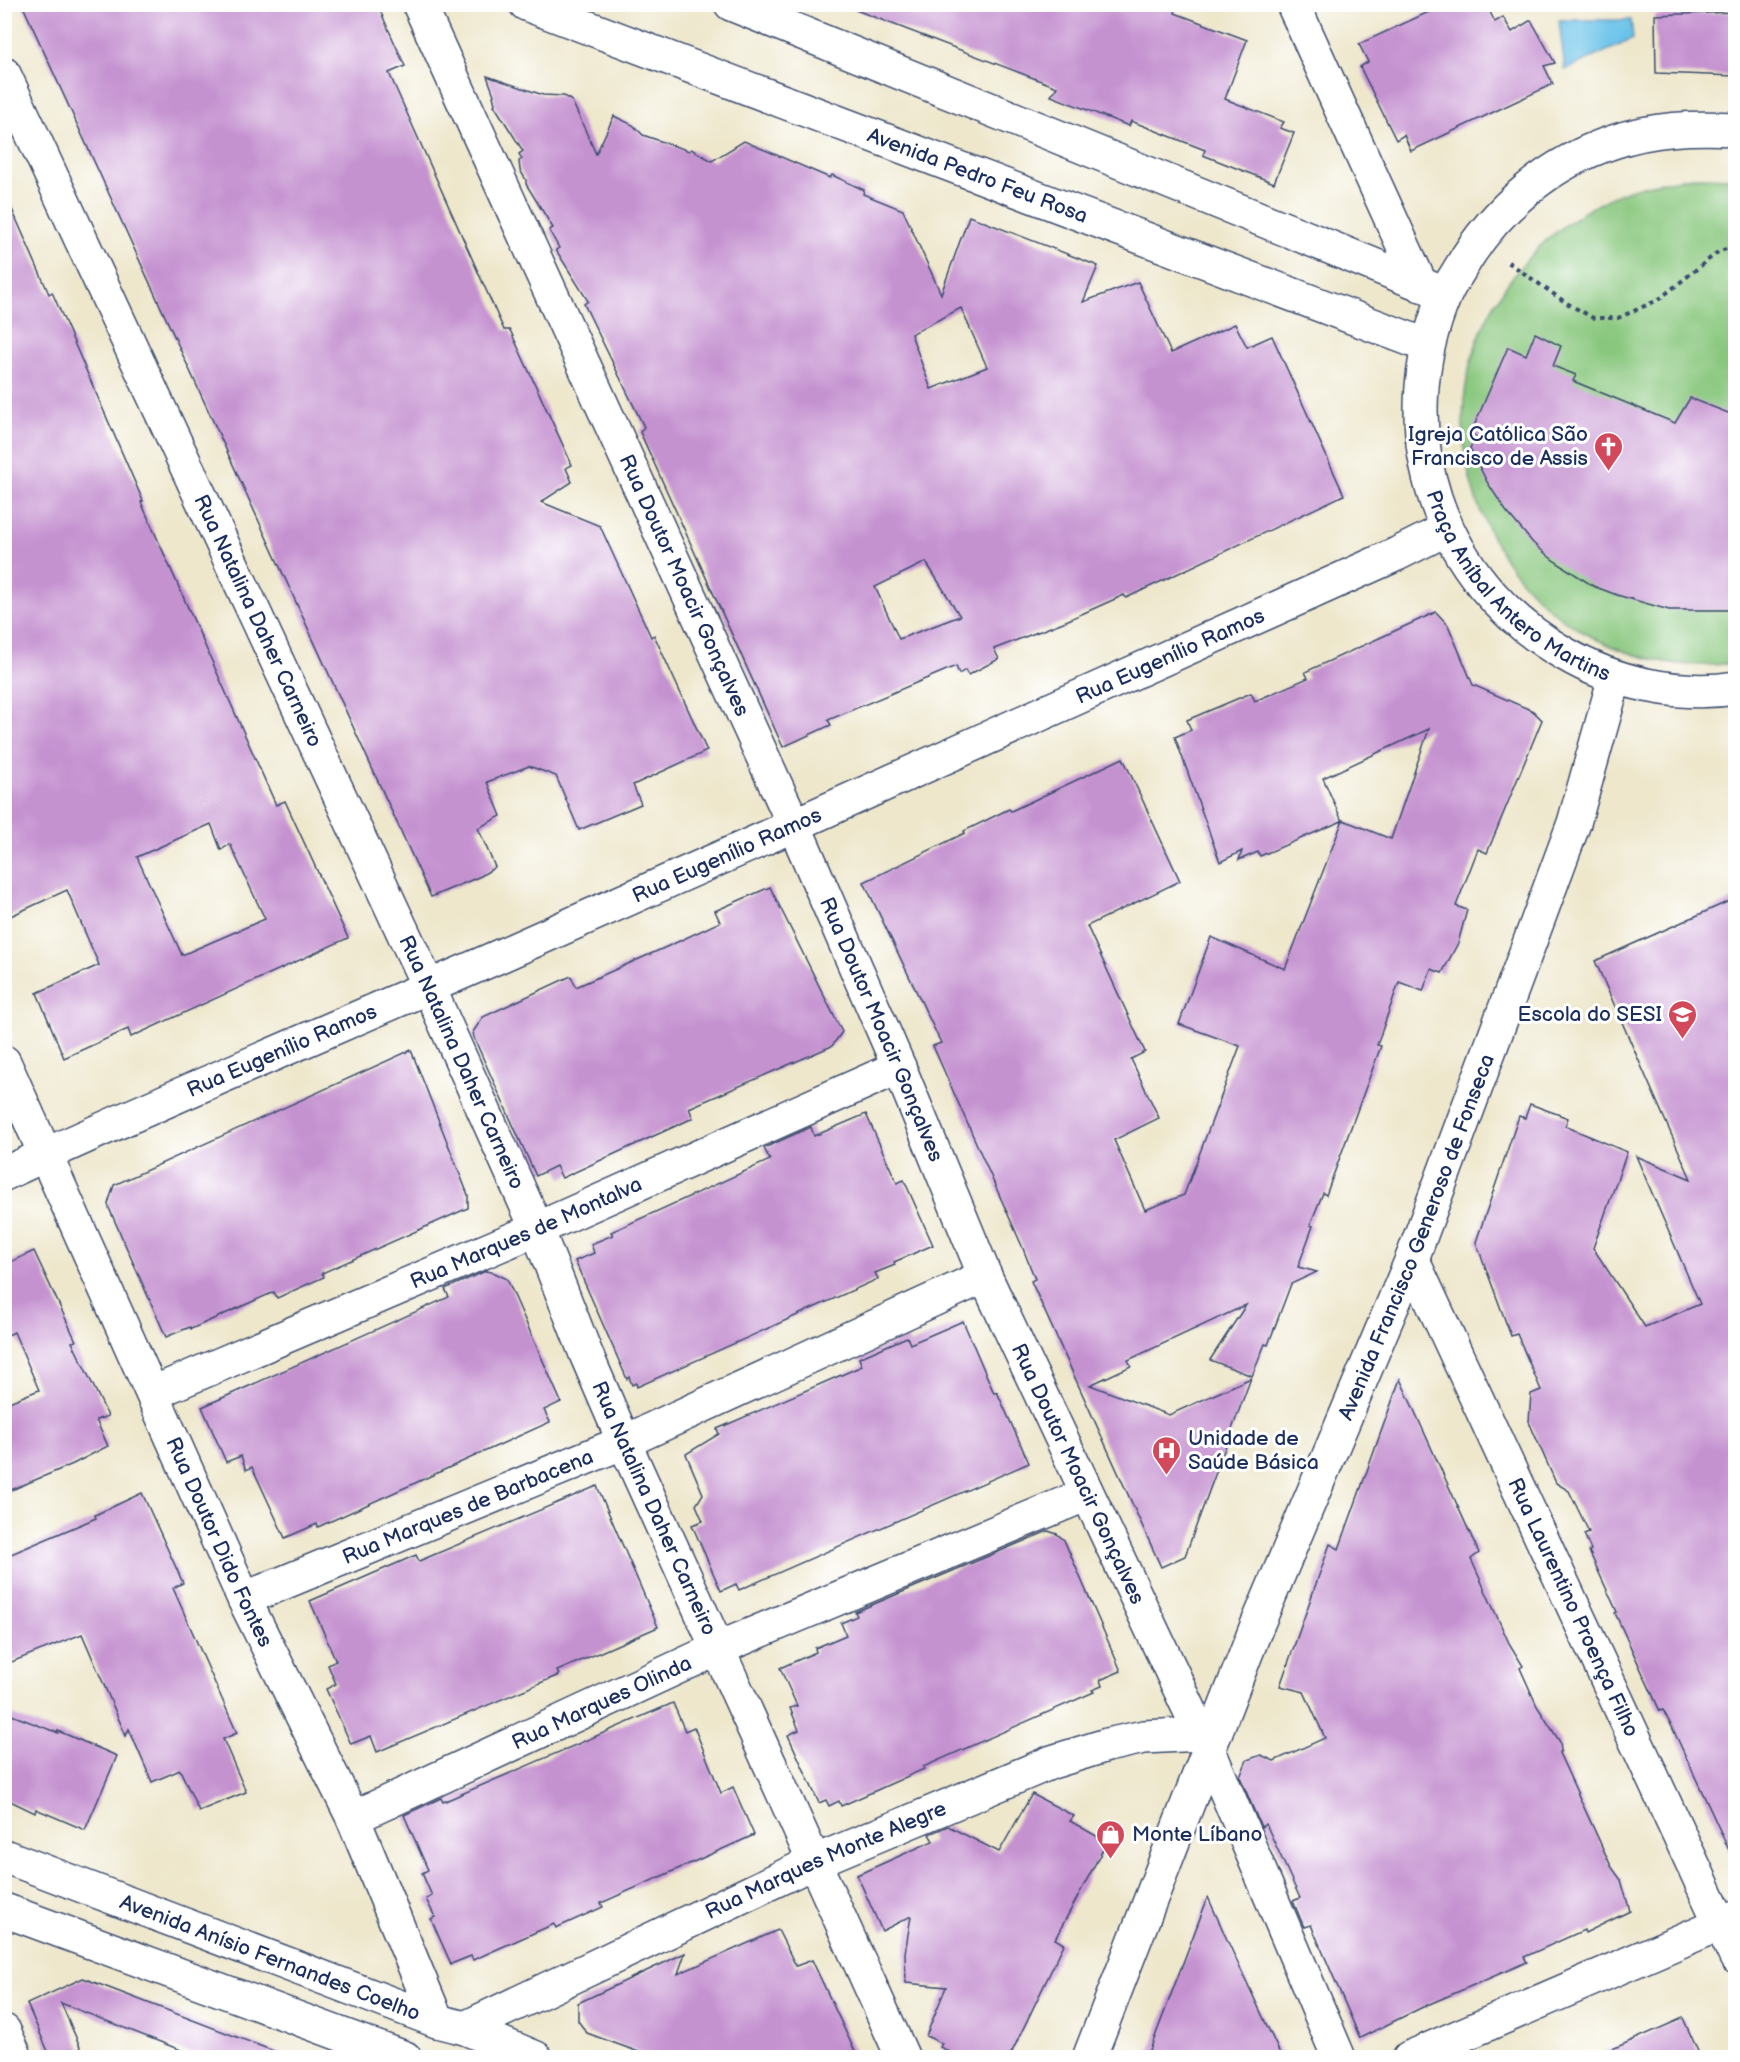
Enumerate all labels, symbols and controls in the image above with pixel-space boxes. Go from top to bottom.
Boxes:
street label: Avenida Pedro Feu Rosa [864,122,1091,228]
place label: Igreja Católica São Francisco de Assis [1408,422,1588,471]
church icon: Igreja Católica São Francisco de Assis [1593,430,1625,472]
street label: Rua Doutor Moacir Gonçalves [614,450,755,720]
street label: Praça Aníbal Antero Martins [1421,487,1614,686]
street label: Rua Natalina Daher Carneiro [189,491,328,751]
street label: Rua Eugenílio Ramos [1072,603,1268,709]
street label: Rua Eugenílio Ramos [628,802,825,908]
street label: Rua Doutor Moacir Gonçalves [814,893,949,1165]
street label: Rua Natalina Daher Carneiro [394,931,530,1193]
street label: Rua Eugenílio Ramos [183,998,381,1103]
school or university icon: Escola do SESI [1667,998,1699,1040]
place label: Escola do SESI [1518,1002,1662,1027]
street label: Avenida Francisco Generoso de Fonseca [1333,1051,1500,1424]
street label: Rua Marques de Montalva [406,1171,646,1294]
street label: Rua Doutor Moacir Gonçalves [1006,1339,1150,1608]
street label: Rua Natalina Daher Carneiro [587,1377,722,1639]
place label: Unidade de Saúde Básica [1188,1426,1319,1475]
street label: Rua Doutor Dido Fontes [161,1433,278,1651]
hospital icon: Unidade de Saúde Básica [1151,1434,1183,1476]
street label: Rua Marques de Barbacena [339,1444,597,1570]
street label: Rua Laurentino Proença Filho [1503,1474,1645,1741]
street label: Rua Marques Olinda [508,1650,695,1755]
street label: Rua Marques Monte Alegre [701,1795,950,1924]
shop icon: Monte Líbano [1095,1818,1127,1860]
place label: Monte Líbano [1132,1822,1262,1847]
street label: Avenida Anísio Fernandes Coelho [117,1889,424,2026]

